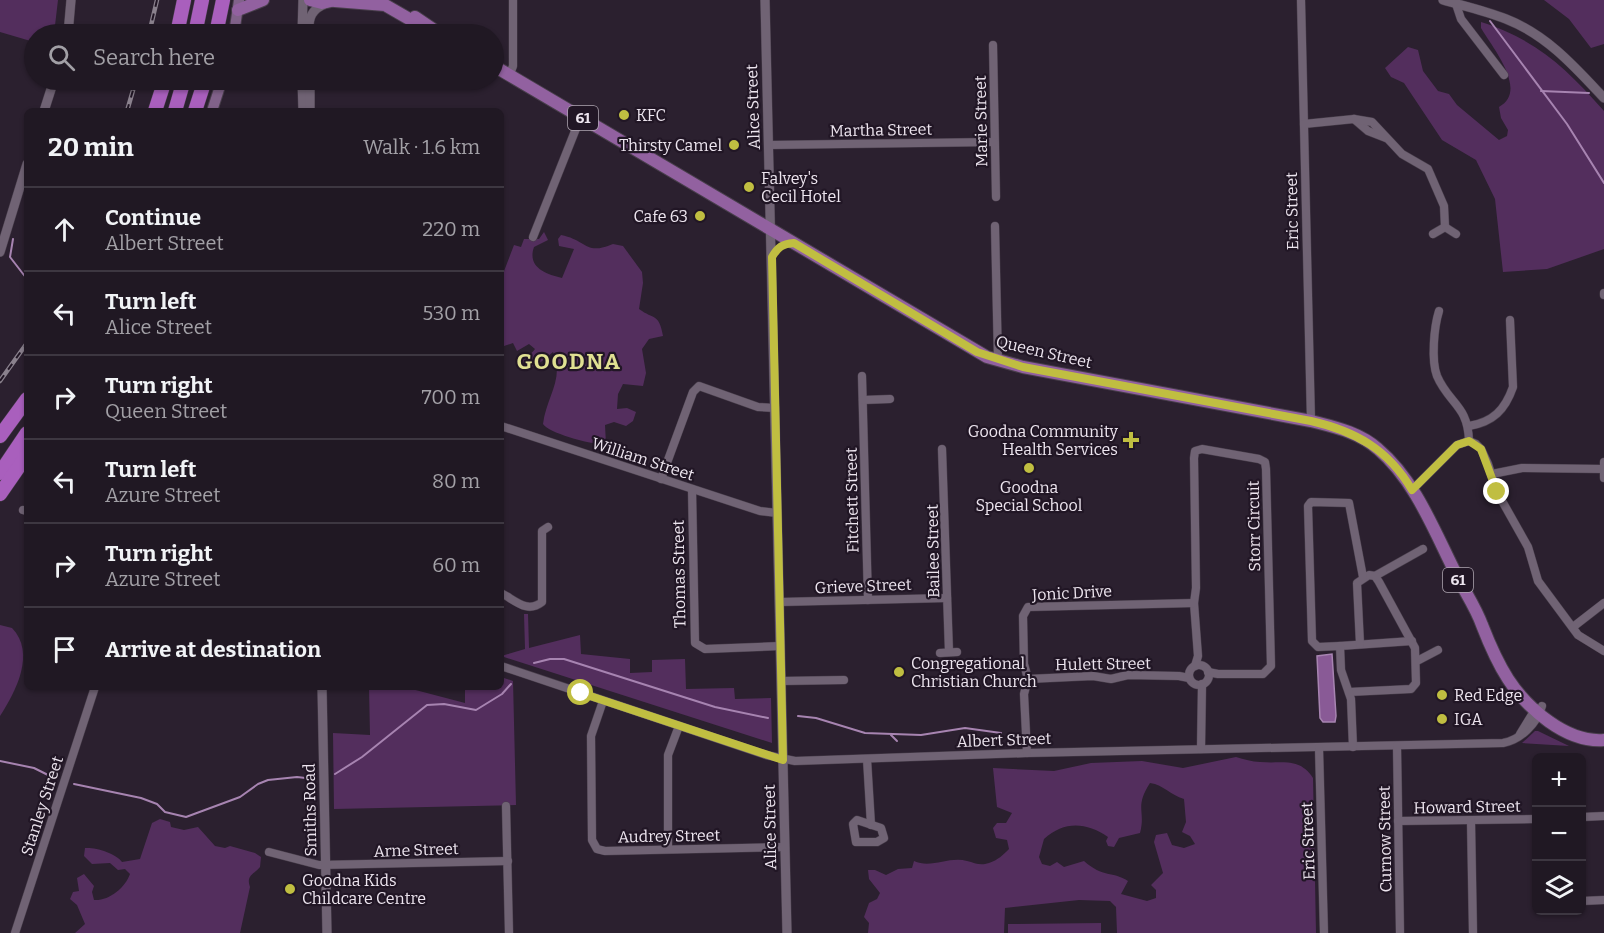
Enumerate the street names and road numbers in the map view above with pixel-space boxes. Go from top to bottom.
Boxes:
street label: Alice Street [742,64,764,150]
street label: Marie Street [971,75,991,167]
road number: 61 [568,106,598,130]
street label: Martha Street [830,120,933,140]
street label: Eric Street [1282,172,1302,250]
street label: Queen Street [994,332,1094,372]
street label: William Street [589,433,697,485]
street label: Fitchett Street [842,447,862,553]
street label: Storr Circuit [1244,480,1264,572]
street label: Bailee Street [923,504,943,598]
street label: Thomas Street [669,519,689,628]
road number: 61 [1443,568,1473,592]
street label: Grieve Street [814,575,912,597]
street label: Jonic Drive [1031,581,1112,605]
street label: Hulett Street [1055,654,1151,674]
street label: Albert Street [956,729,1052,751]
street label: Stanley Street [17,754,67,858]
street label: Smiths Road [300,763,320,857]
street label: Alice Street [760,784,780,870]
street label: Curnow Street [1375,785,1395,893]
street label: Howard Street [1413,797,1521,817]
street label: Eric Street [1297,801,1319,880]
street label: Audrey Street [618,826,720,846]
street label: Arne Street [373,839,459,861]

